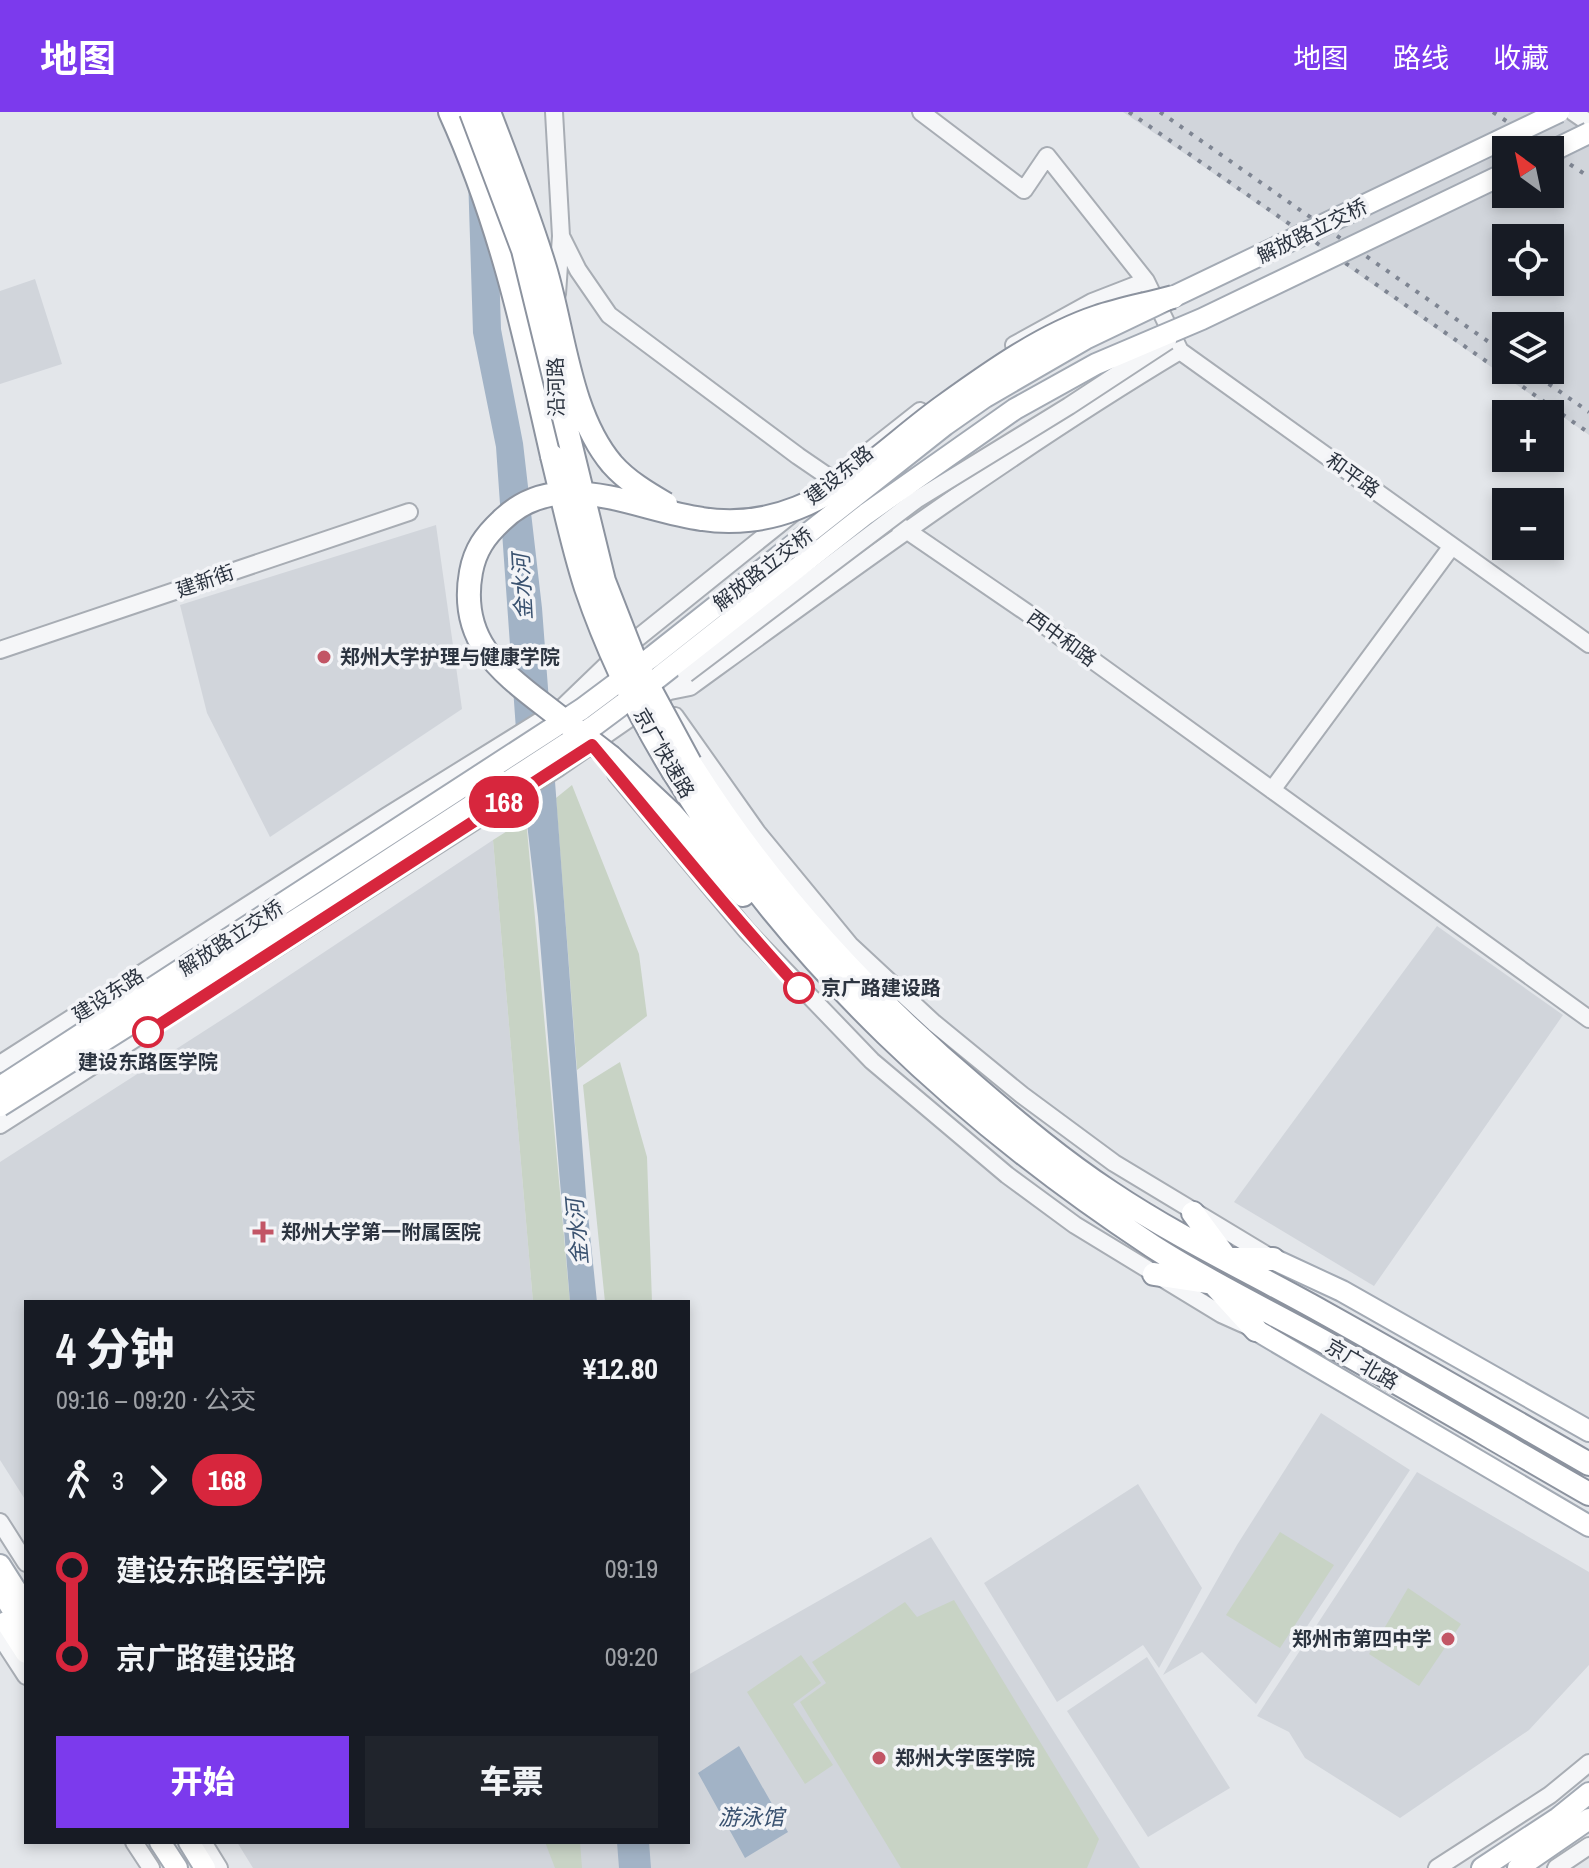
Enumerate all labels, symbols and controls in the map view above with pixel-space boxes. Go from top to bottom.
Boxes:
text: 地图 [40,33,116,84]
text: 地图 [1293,39,1349,77]
text: 路线 [1393,39,1449,77]
text: 收藏 [1493,39,1549,77]
north arrow [1492,136,1564,208]
map controls [1492,136,1564,560]
street label: 解放路立交桥 [1252,192,1372,269]
button: locate [1492,224,1564,296]
button: layers [1492,312,1564,384]
street label: 沿河路 [541,357,570,417]
button: + [1492,400,1564,472]
street label: 建设东路 [799,439,878,510]
street label: 和平路 [1321,446,1385,503]
button: − [1492,488,1564,560]
street label: 解放路立交桥 [707,521,818,616]
water label: 金水河 [505,549,539,621]
street label: 建新街 [172,558,238,603]
street label: 西中和路 [1022,603,1103,672]
place label: 郑州大学护理与健康学院 [340,643,560,670]
marker: 郑州大学护理与健康学院 [315,648,333,666]
street label: 京广快速路 [628,703,701,803]
line badge: 168 [458,776,550,828]
text: 168 [485,783,523,821]
street label: 解放路立交桥 [173,894,288,982]
street label: 建设东路 [67,961,149,1028]
marker: 京广路建设路 [784,973,814,1003]
place label: 京广路建设路 [821,974,941,1001]
marker: 建设东路医学院 [133,1017,163,1047]
place label: 建设东路医学院 [78,1048,218,1075]
water label: 金水河 [559,1194,595,1266]
place label: 郑州大学第一附属医院 [281,1218,481,1245]
marker: 郑州大学第一附属医院 [252,1221,274,1243]
text: 4 分钟 [56,1319,174,1379]
street label: 京广北路 [1321,1332,1404,1395]
text: ¥12.80 [583,1348,658,1388]
text: 09:16 – 09:20 · 公交 [56,1382,256,1417]
icon: walk [56,1458,100,1502]
icon: forward [136,1458,180,1502]
text: 168 [208,1461,246,1499]
text: 3 [112,1463,124,1498]
text: 建设东路医学院 [116,1550,326,1590]
text: 09:19 [605,1551,658,1586]
place label: 郑州市第四中学 [1292,1625,1432,1652]
marker: 郑州市第四中学 [1439,1630,1457,1648]
text: 京广路建设路 [116,1638,296,1678]
text: 09:20 [605,1639,658,1674]
button: 开始 [56,1736,349,1828]
button: 车票 [365,1736,658,1828]
place label: 郑州大学医学院 [895,1744,1035,1771]
marker: 郑州大学医学院 [870,1749,888,1767]
water label: 游泳馆 [718,1802,787,1832]

